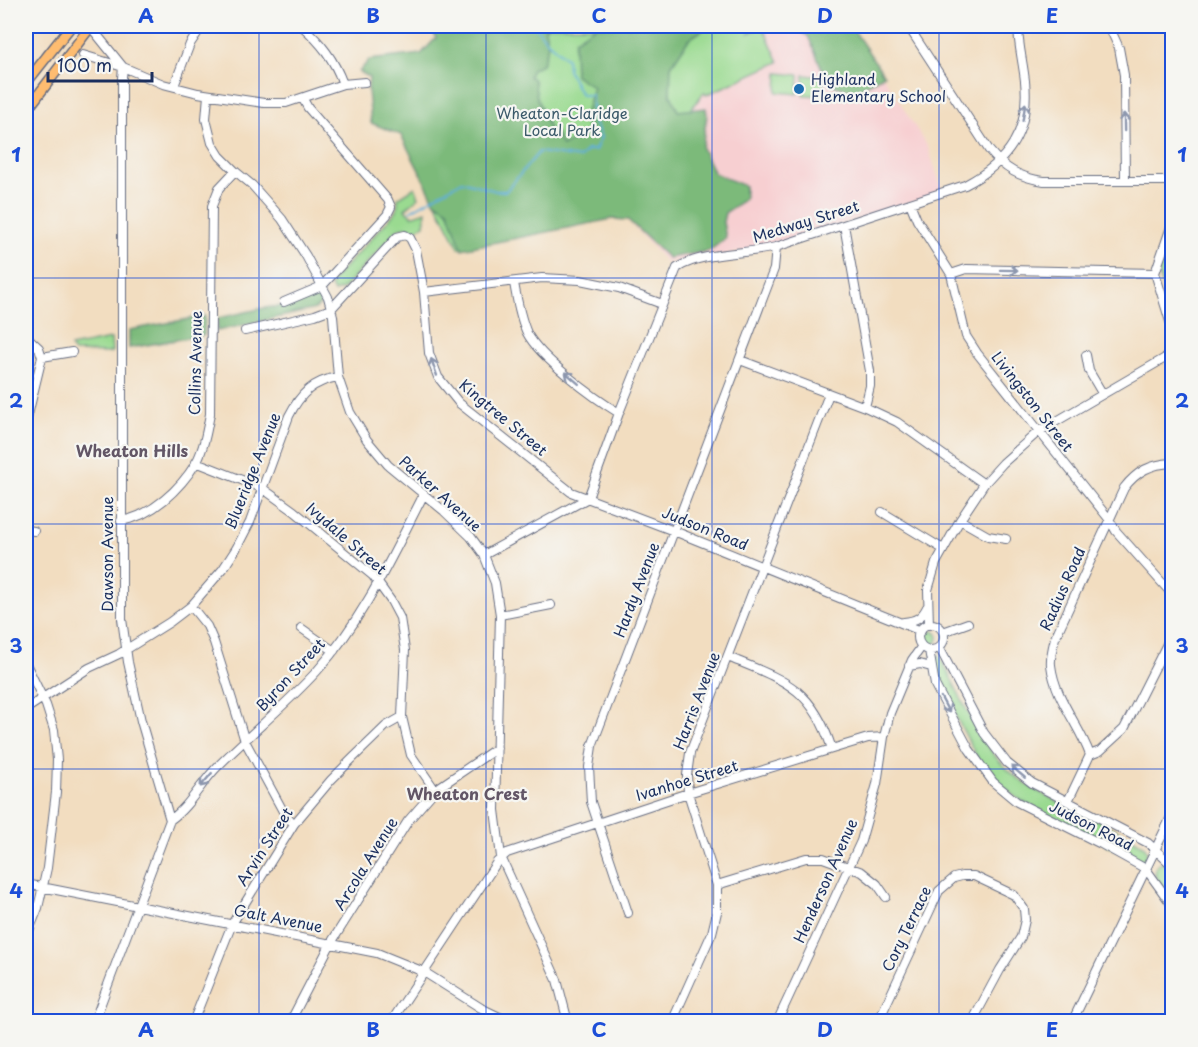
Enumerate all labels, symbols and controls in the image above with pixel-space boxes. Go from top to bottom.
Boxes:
text: A [138,0,154,30]
text: B [366,0,380,30]
text: C [591,0,607,30]
text: D [817,0,833,30]
text: E [1046,0,1058,30]
scale bar [48,45,152,83]
text: 100 m [57,51,112,78]
place label: Highland Elementary School [811,67,946,107]
marker: Highland Elementary School [792,82,806,96]
park label: Wheaton-Claridge Local Park [496,101,628,141]
one-way arrow [1019,102,1030,122]
one-way arrow [1118,113,1130,133]
text: 1 [11,139,21,169]
text: 1 [1177,139,1187,169]
street label: Medway Street [750,193,862,248]
one-way arrow [998,264,1018,276]
street label: Collins Avenue [182,311,207,415]
street label: Livingston Street [987,346,1080,456]
one-way arrow [428,358,439,377]
one-way arrow [565,371,580,385]
street label: Kingtree Street [455,373,553,461]
text: 2 [9,385,23,415]
text: 2 [1175,385,1189,415]
street label: Blueridge Avenue [218,409,286,532]
district label: Wheaton Hills [76,438,188,462]
street label: Parker Avenue [395,450,487,536]
street label: Dawson Avenue [95,496,118,612]
street label: Ivydale Street [302,496,392,579]
street label: Judson Road [659,500,752,555]
street label: Hardy Avenue [607,538,664,640]
street label: Radius Road [1033,543,1090,634]
text: 3 [9,630,23,660]
text: 3 [1175,630,1189,660]
street label: Byron Street [250,632,330,716]
street label: Harris Avenue [666,648,725,753]
one-way arrow [939,696,951,713]
street label: Ivanhoe Street [632,753,741,806]
one-way arrow [1011,765,1026,779]
one-way arrow [199,772,213,787]
district label: Wheaton Crest [407,781,528,805]
street label: Judson Road [1046,794,1138,856]
street label: Arvin Street [230,802,298,890]
street label: Arcola Avenue [327,812,402,914]
street label: Henderson Avenue [787,814,862,946]
text: 4 [9,875,23,905]
text: 4 [1175,875,1189,905]
street label: Cory Terrace [875,882,936,975]
street label: Galt Avenue [232,898,325,937]
text: A [138,1014,154,1044]
text: B [366,1014,380,1044]
text: C [591,1014,607,1044]
text: D [817,1014,833,1044]
text: E [1046,1014,1058,1044]

